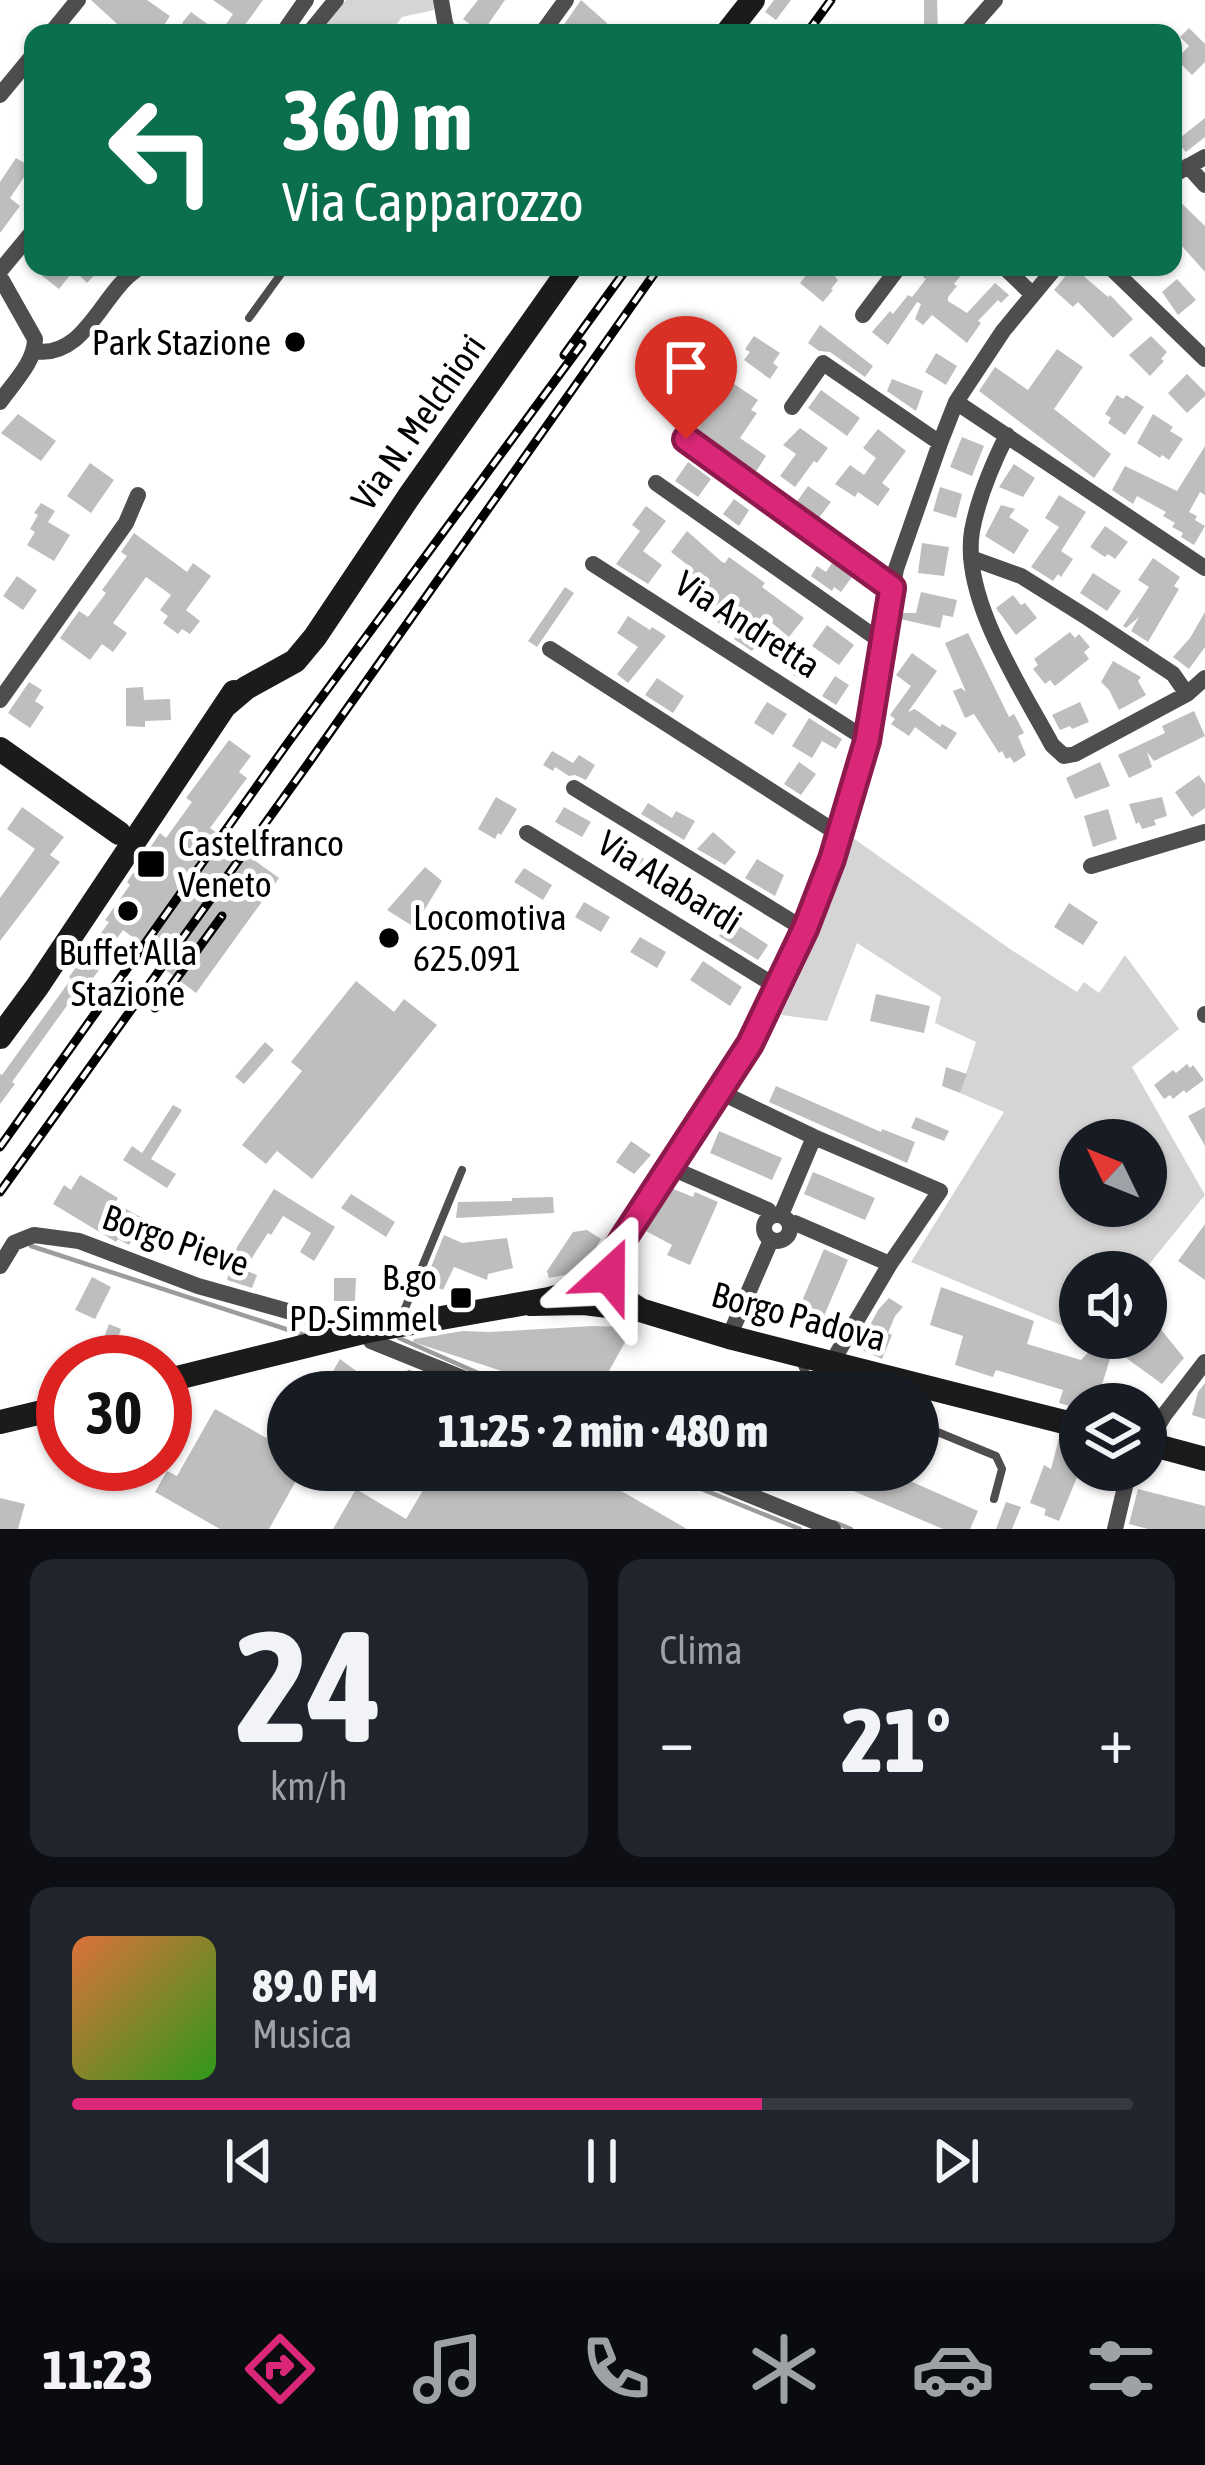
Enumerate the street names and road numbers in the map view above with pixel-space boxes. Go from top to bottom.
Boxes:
street label: Via N. Melchiori [342,326,494,518]
street label: Via Andretta [668,562,828,686]
street label: Via Alabardi [590,821,750,943]
street label: Borgo Pieve [97,1195,255,1285]
street label: Borgo Padova [707,1273,891,1359]

